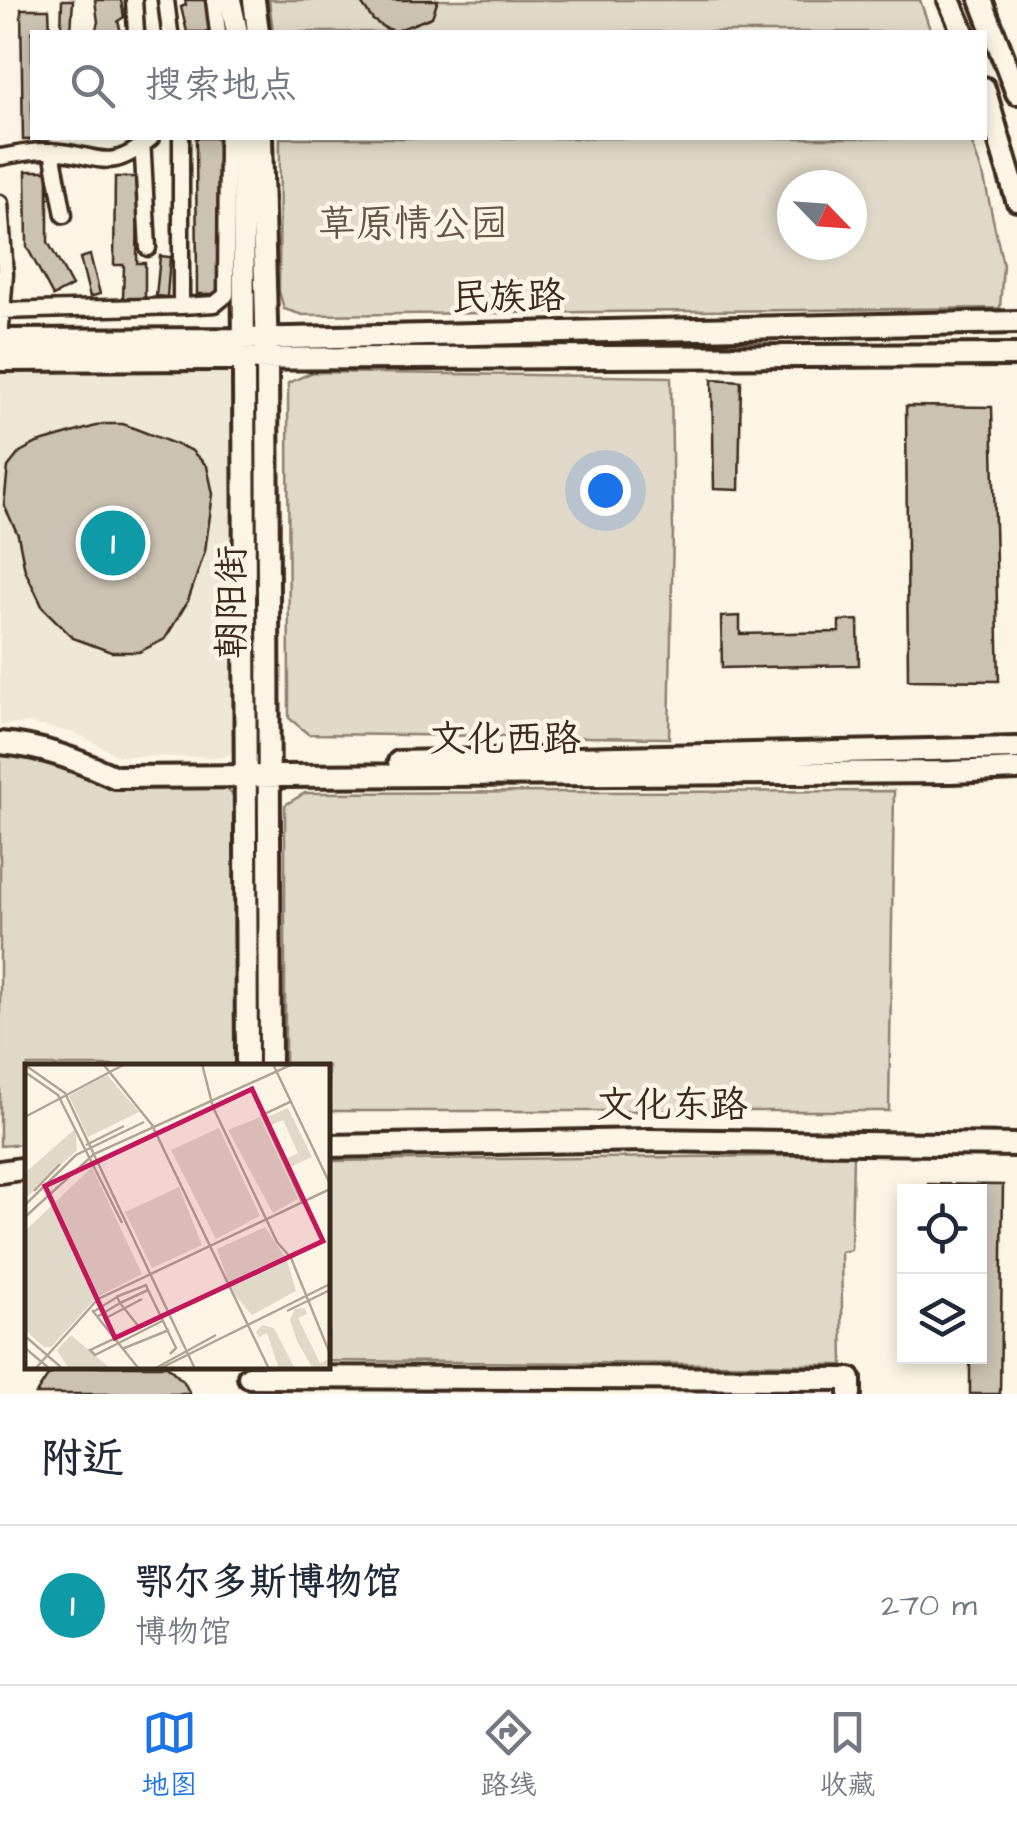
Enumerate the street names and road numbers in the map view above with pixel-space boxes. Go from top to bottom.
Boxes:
street label: 民族路 [451,271,565,325]
street label: 朝阳街 [207,545,259,659]
street label: 文化西路 [429,714,581,766]
street label: 文化东路 [596,1080,748,1132]

